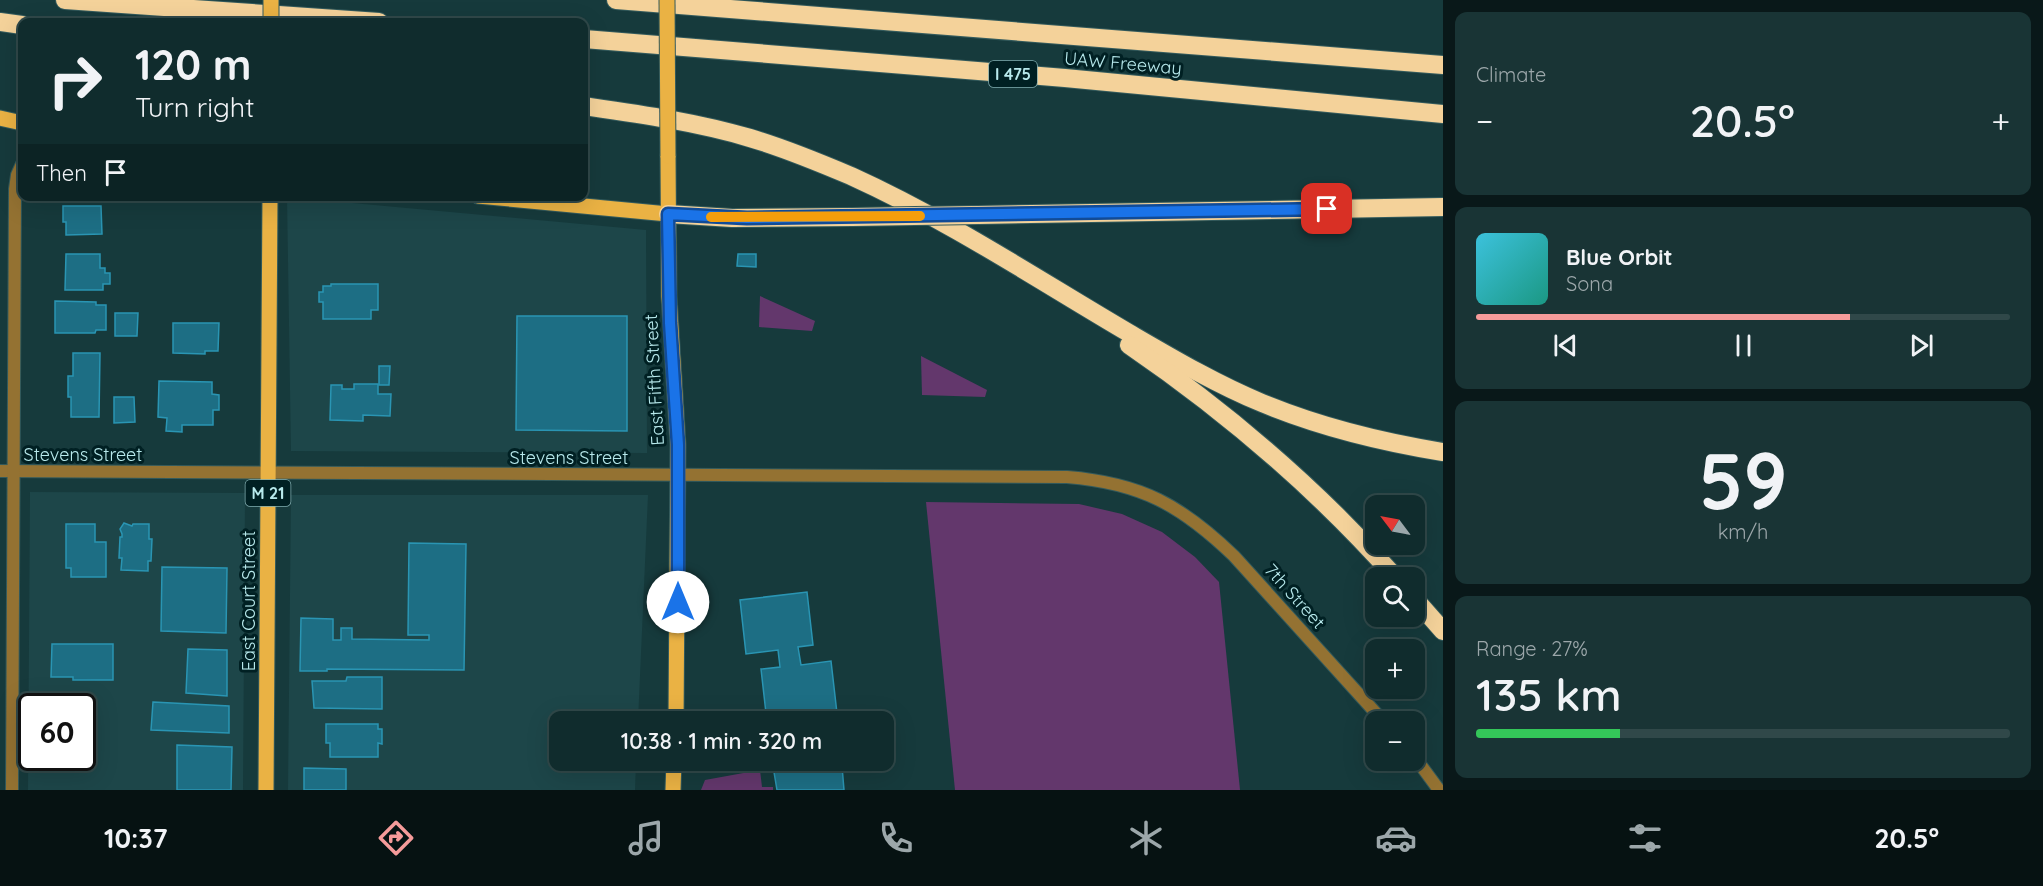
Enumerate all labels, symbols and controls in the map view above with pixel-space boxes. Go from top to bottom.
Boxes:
text: 120 m [135,38,252,91]
icon: right [36,42,114,120]
street label: UAW Freeway [1063,46,1183,80]
road number: I 475 [989,61,1037,87]
text: Climate [1476,62,1546,87]
text: Turn right [135,90,254,124]
text: 20.5° [1690,92,1795,148]
text: − [1476,100,1493,141]
text: + [1991,100,2010,141]
icon: arrive [99,156,132,189]
text: Then [36,159,87,187]
pin [1301,183,1352,234]
icon: arrive [1310,192,1343,225]
text: Blue Orbit [1566,243,1672,271]
text: Sona [1566,271,1613,296]
street label: East Fifth Street [639,314,669,446]
icon: previous [1549,329,1582,362]
icon: pause [1727,329,1760,362]
icon: next [1905,329,1938,362]
text: 59 [1698,431,1788,529]
street label: Stevens Street [24,443,142,466]
street label: Stevens Street [510,446,628,469]
road number: M 21 [246,480,290,506]
north arrow [1365,495,1425,555]
map controls [1365,495,1425,771]
text: km/h [1718,519,1768,544]
street label: East Court Street [237,531,260,671]
street label: 7th Street [1260,559,1330,633]
button: search [1365,567,1425,627]
position arrow [646,570,710,634]
text: Range · 27% [1476,636,1588,661]
button: + [1365,639,1425,699]
text: 135 km [1476,666,1622,722]
speed limit sign: 60 [18,693,96,771]
button: − [1365,711,1425,771]
text: 10:38 · 1 min · 320 m [621,727,822,755]
icon: directions [375,817,417,859]
icon: music [625,817,667,859]
icon: phone [875,817,917,859]
icon: climate [1125,817,1167,859]
icon: car [1375,817,1417,859]
icon: filters [1624,817,1666,859]
text: 10:37 [104,821,168,855]
text: 20.5° [1874,821,1939,855]

